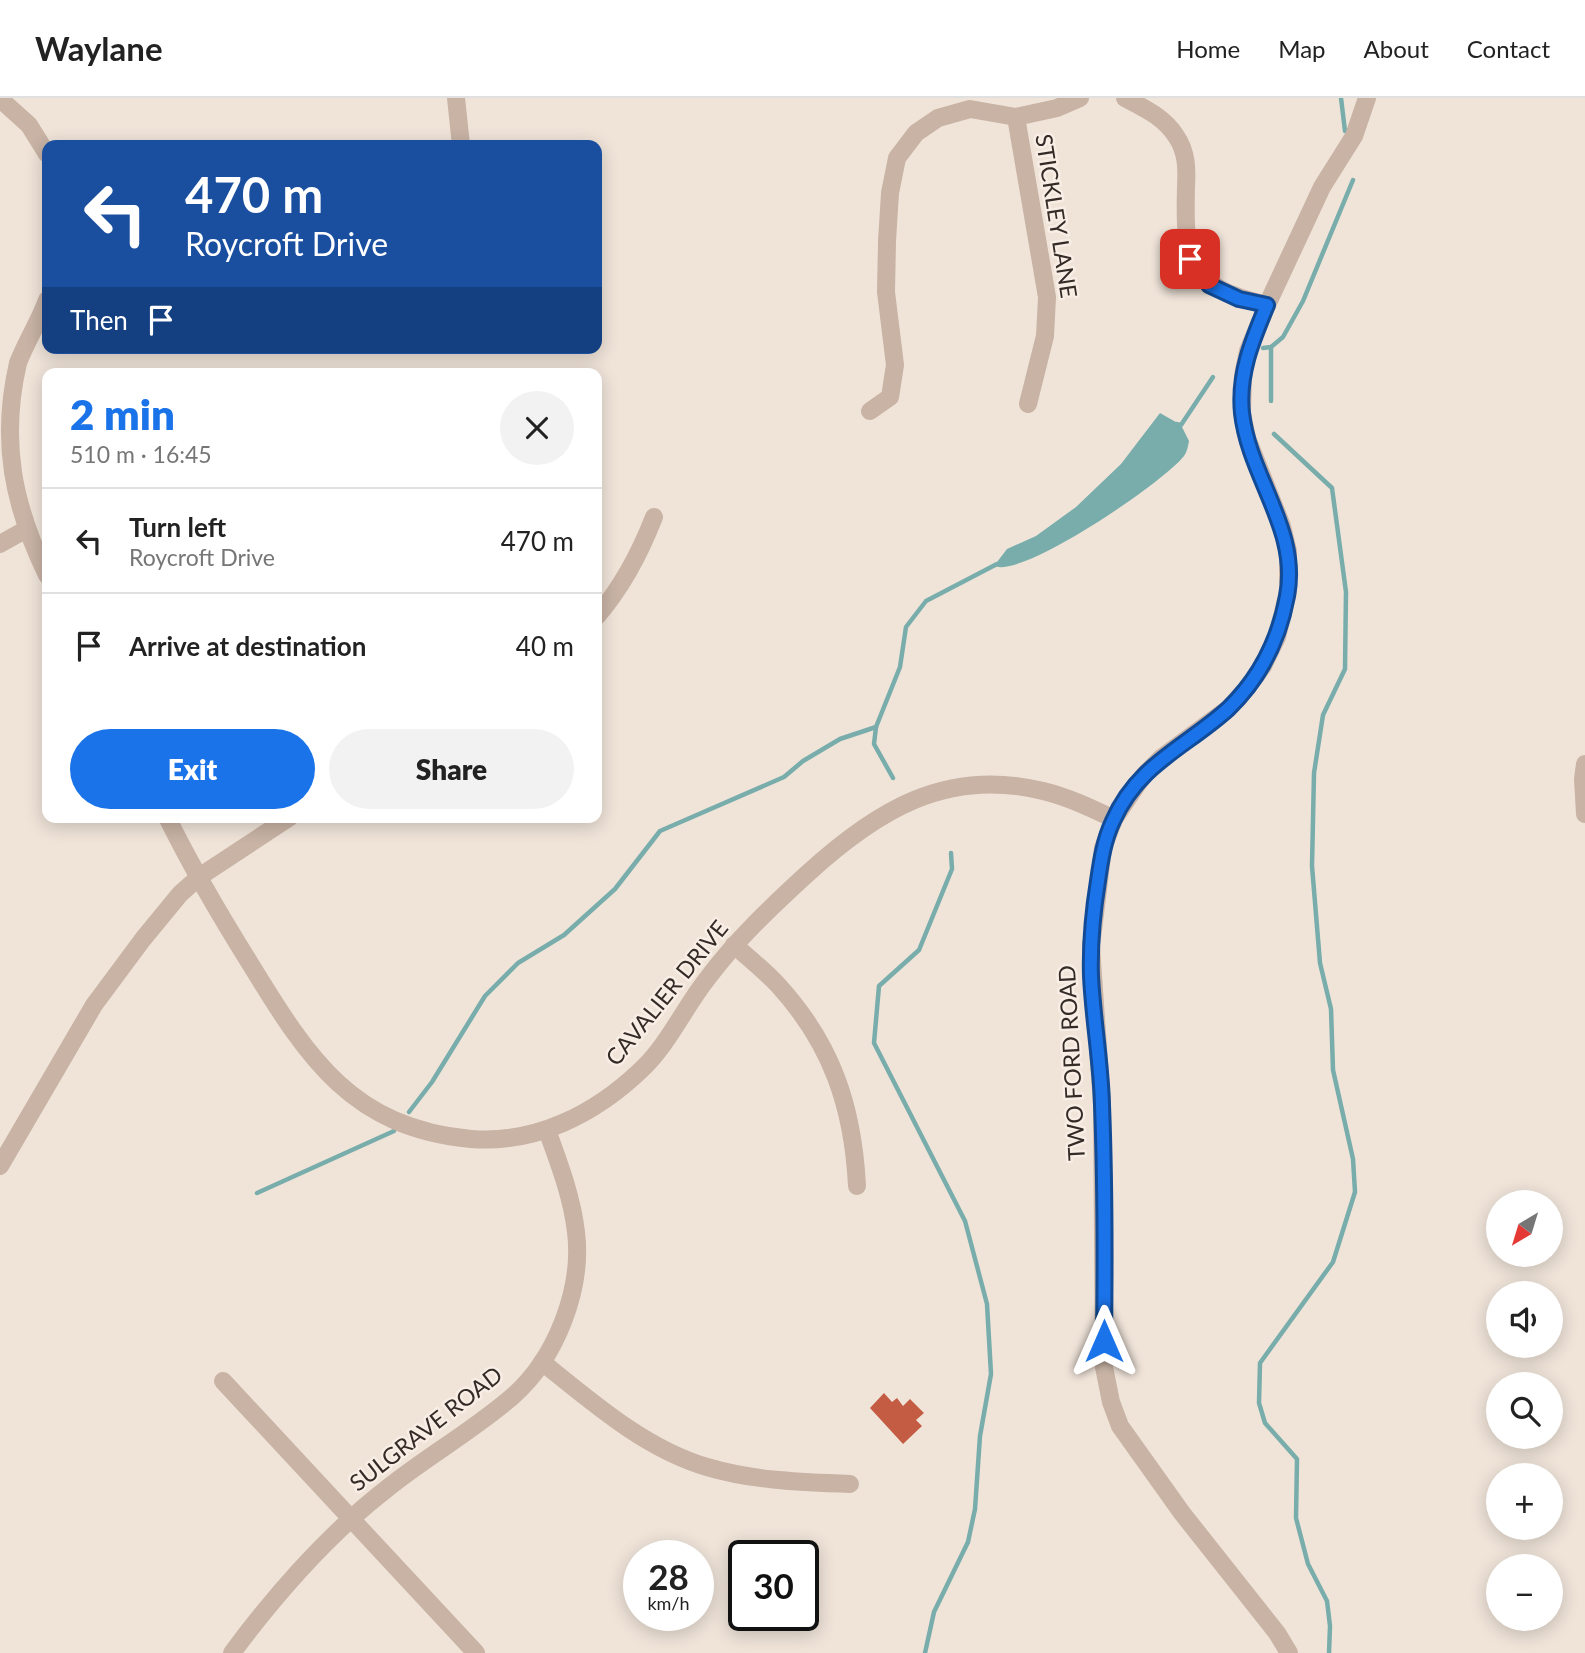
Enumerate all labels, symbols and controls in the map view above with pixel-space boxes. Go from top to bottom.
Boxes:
text: Waylane [35,28,163,68]
text: Home [1176,34,1240,63]
text: Map [1278,34,1326,63]
text: About [1364,34,1429,63]
text: Contact [1467,34,1550,63]
street label: STICKLEY LANE [1030,132,1084,300]
text: 470 m [185,165,323,223]
icon: left [70,168,161,259]
text: Roycroft Drive [185,224,388,263]
pin [1160,229,1220,289]
icon: arrive [1171,240,1209,278]
icon: arrive [142,301,180,339]
text: Then [70,304,128,336]
text: 2 min [70,389,175,439]
button: close [500,391,574,465]
text: 510 m · 16:45 [70,440,212,468]
text: Turn left [129,511,226,543]
icon: left [70,522,108,560]
text: 470 m [501,525,574,557]
text: Roycroft Drive [129,543,275,571]
icon: arrive [70,627,108,665]
text: Arrive at destination [129,630,366,662]
text: 40 m [516,630,574,662]
button: Exit [70,729,315,809]
button: Share [329,729,574,809]
street label: CAVALIER DRIVE [599,914,733,1071]
street label: TWO FORD ROAD [1052,965,1090,1162]
north arrow [1486,1190,1563,1267]
map controls [1486,1190,1563,1631]
button: sound [1486,1281,1563,1358]
position arrow [1067,1304,1141,1378]
street label: SULGRAVE ROAD [343,1360,507,1497]
button: search [1486,1372,1563,1449]
button: + [1486,1463,1563,1540]
speed limit sign: 30 [728,1540,819,1631]
button: − [1486,1554,1563,1631]
text: 28 [648,1555,689,1597]
text: km/h [647,1592,690,1614]

